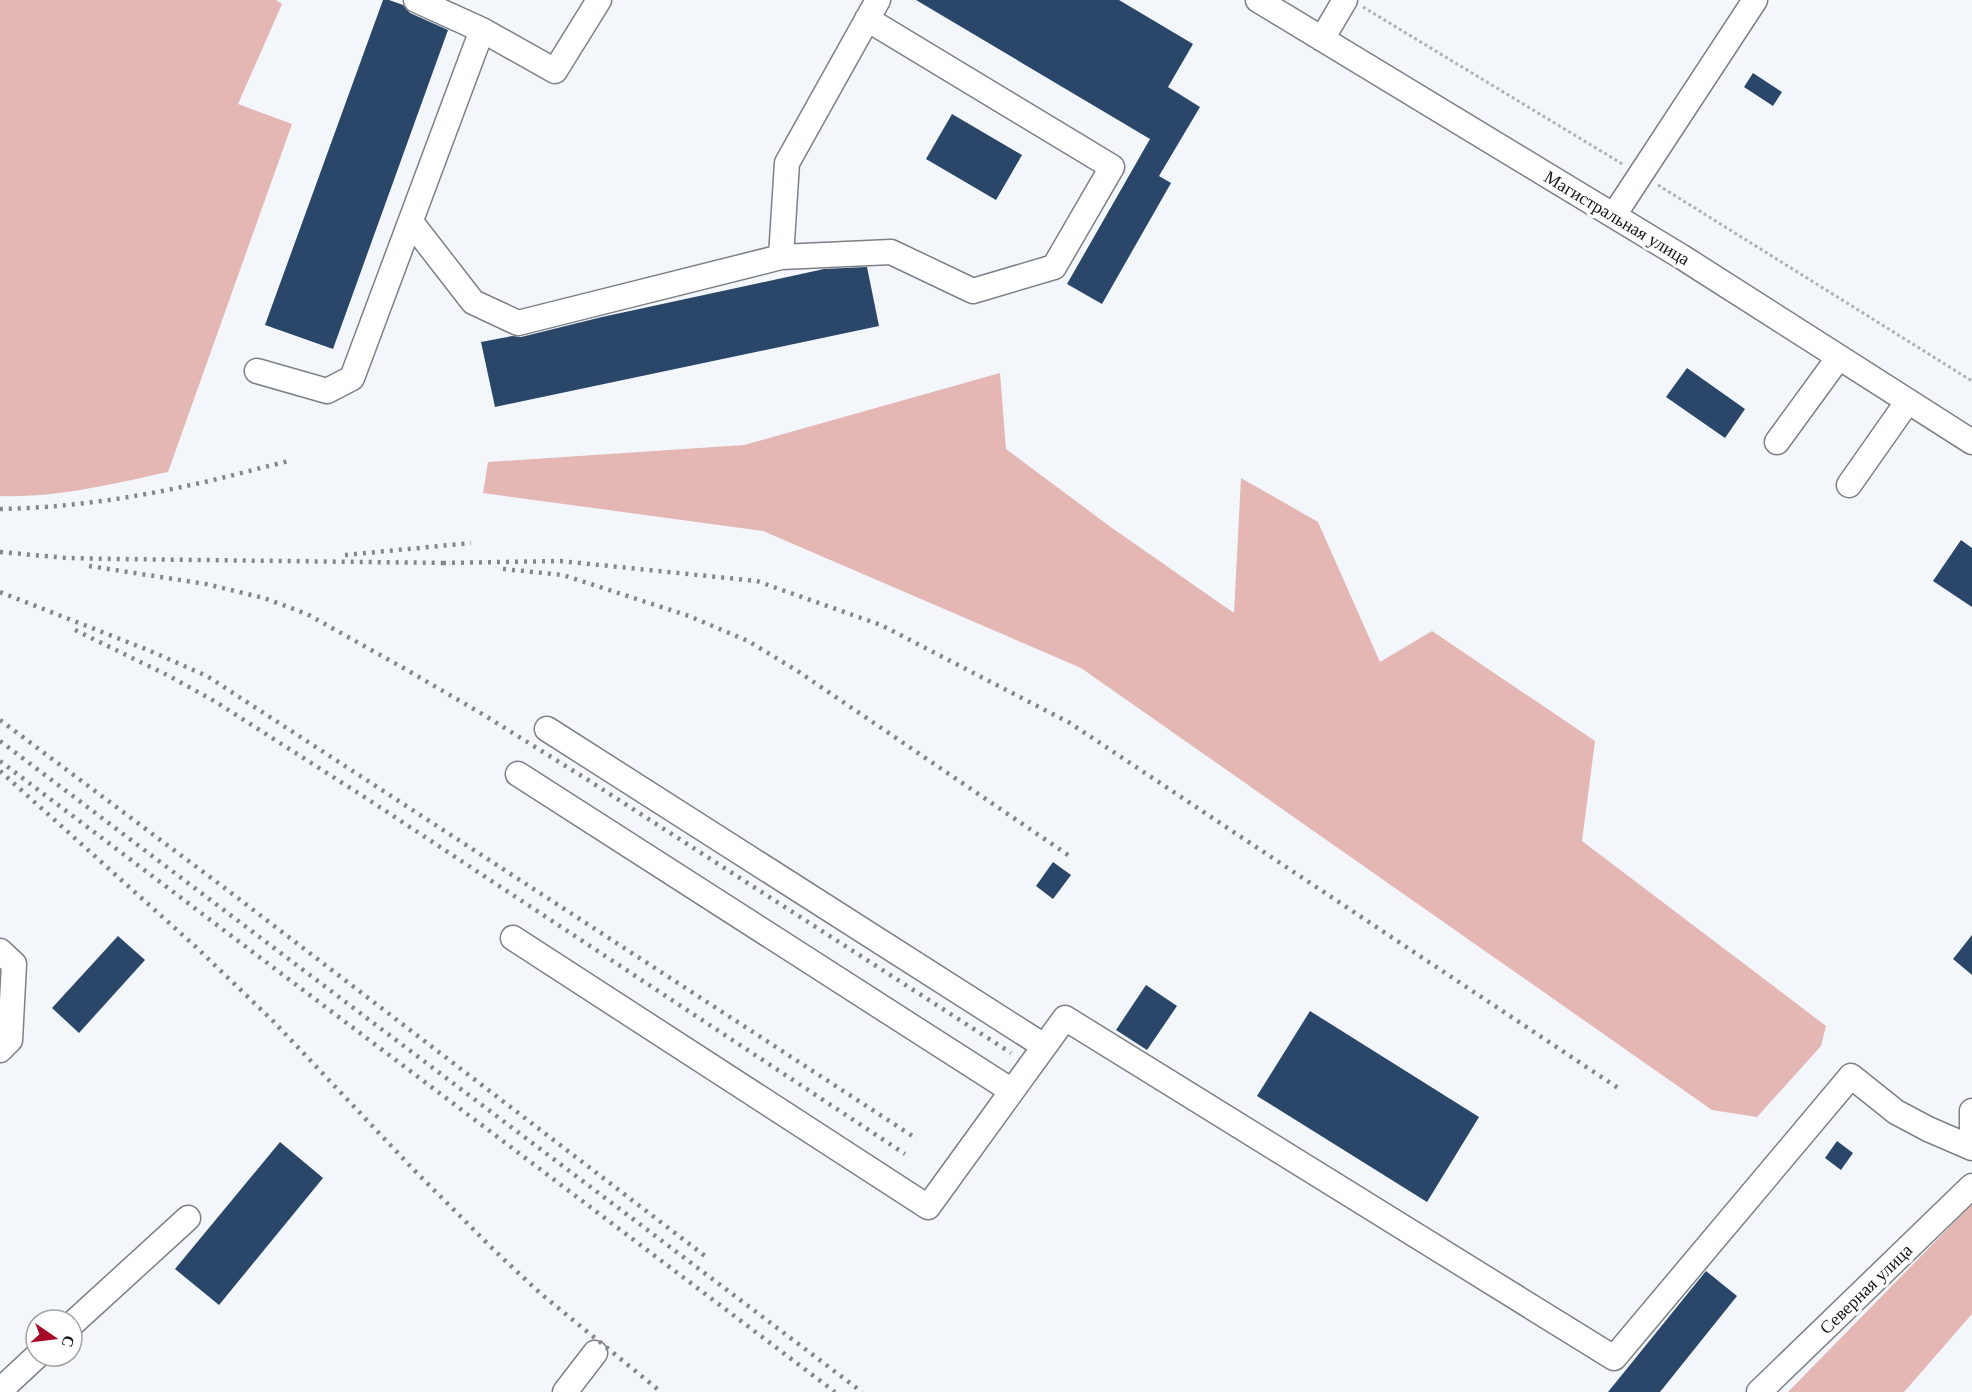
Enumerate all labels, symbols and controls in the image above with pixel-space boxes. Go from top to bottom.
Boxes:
street label: Магистральная улица [1541,167,1693,269]
street label: Северная улица [1816,1240,1916,1338]
north arrow [24,1308,84,1368]
text: С [58,1334,78,1349]

